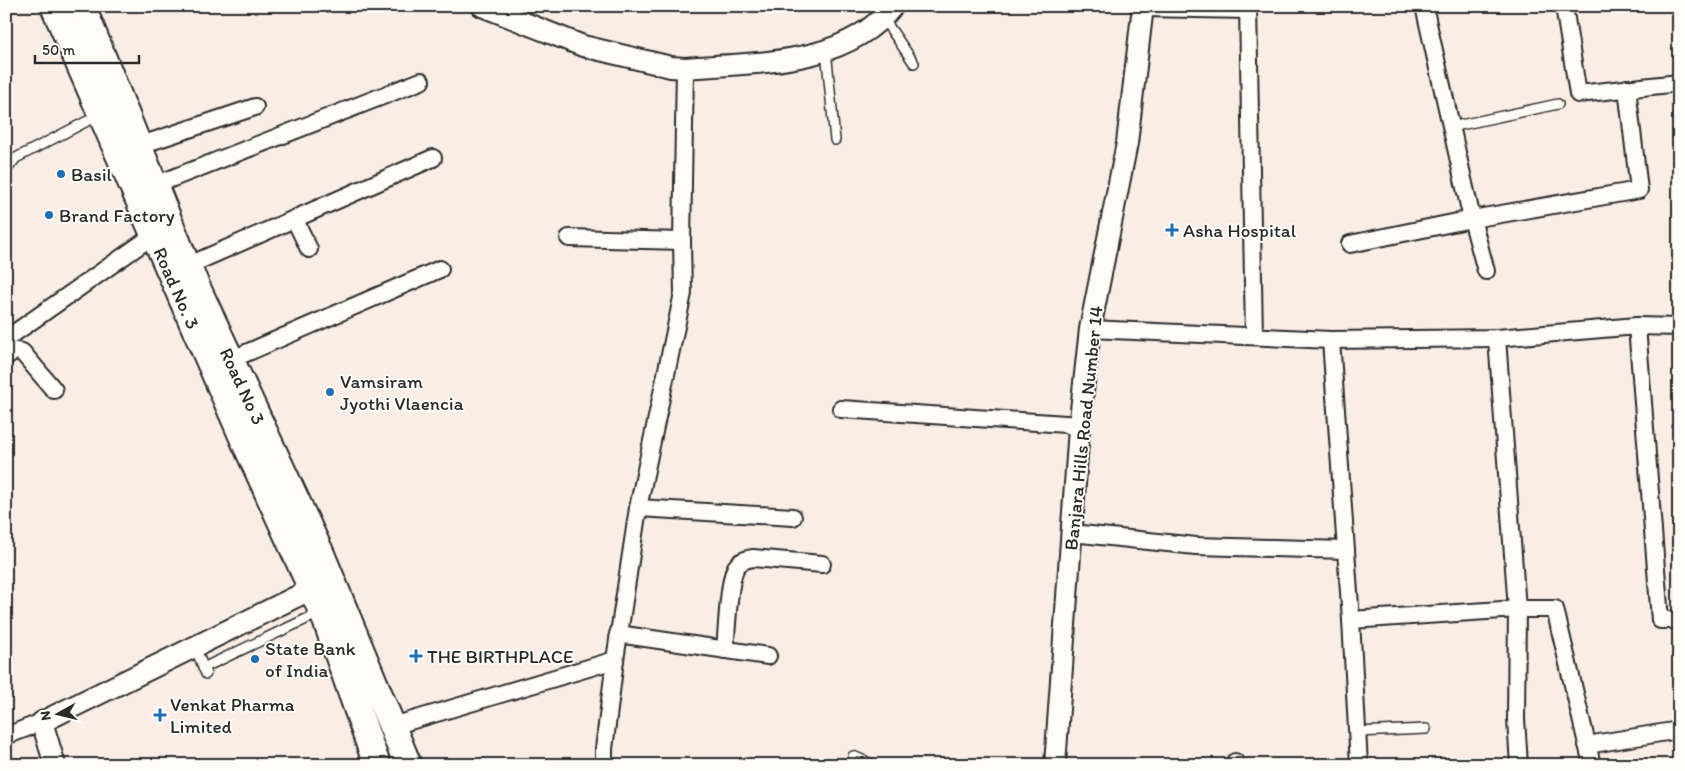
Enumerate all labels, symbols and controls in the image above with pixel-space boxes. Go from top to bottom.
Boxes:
scale bar [35,32,139,64]
text: 50 m [42,41,75,59]
place label: Basil [71,163,112,186]
marker: Basil [55,168,67,180]
place label: Brand Factory [59,204,175,227]
marker: Brand Factory [43,209,55,221]
place label: Asha Hospital [1183,219,1297,242]
marker: Asha Hospital [1165,223,1179,237]
street label: Road No. 3 [148,244,205,333]
street label: Banjara Hills Road Number 14 [1059,305,1108,552]
street label: Road No 3 [215,344,270,428]
place label: Vamsiram Jyothi Vlaencia [340,370,464,415]
marker: Vamsiram Jyothi Vlaencia [324,386,336,398]
place label: State Bank of India [265,637,356,682]
place label: THE BIRTHPLACE [427,645,574,668]
marker: THE BIRTHPLACE [409,649,423,663]
marker: State Bank of India [249,653,261,665]
north arrow [32,688,82,738]
place label: Venkat Pharma Limited [170,693,295,738]
marker: Venkat Pharma Limited [154,709,166,721]
text: N [37,710,55,722]

